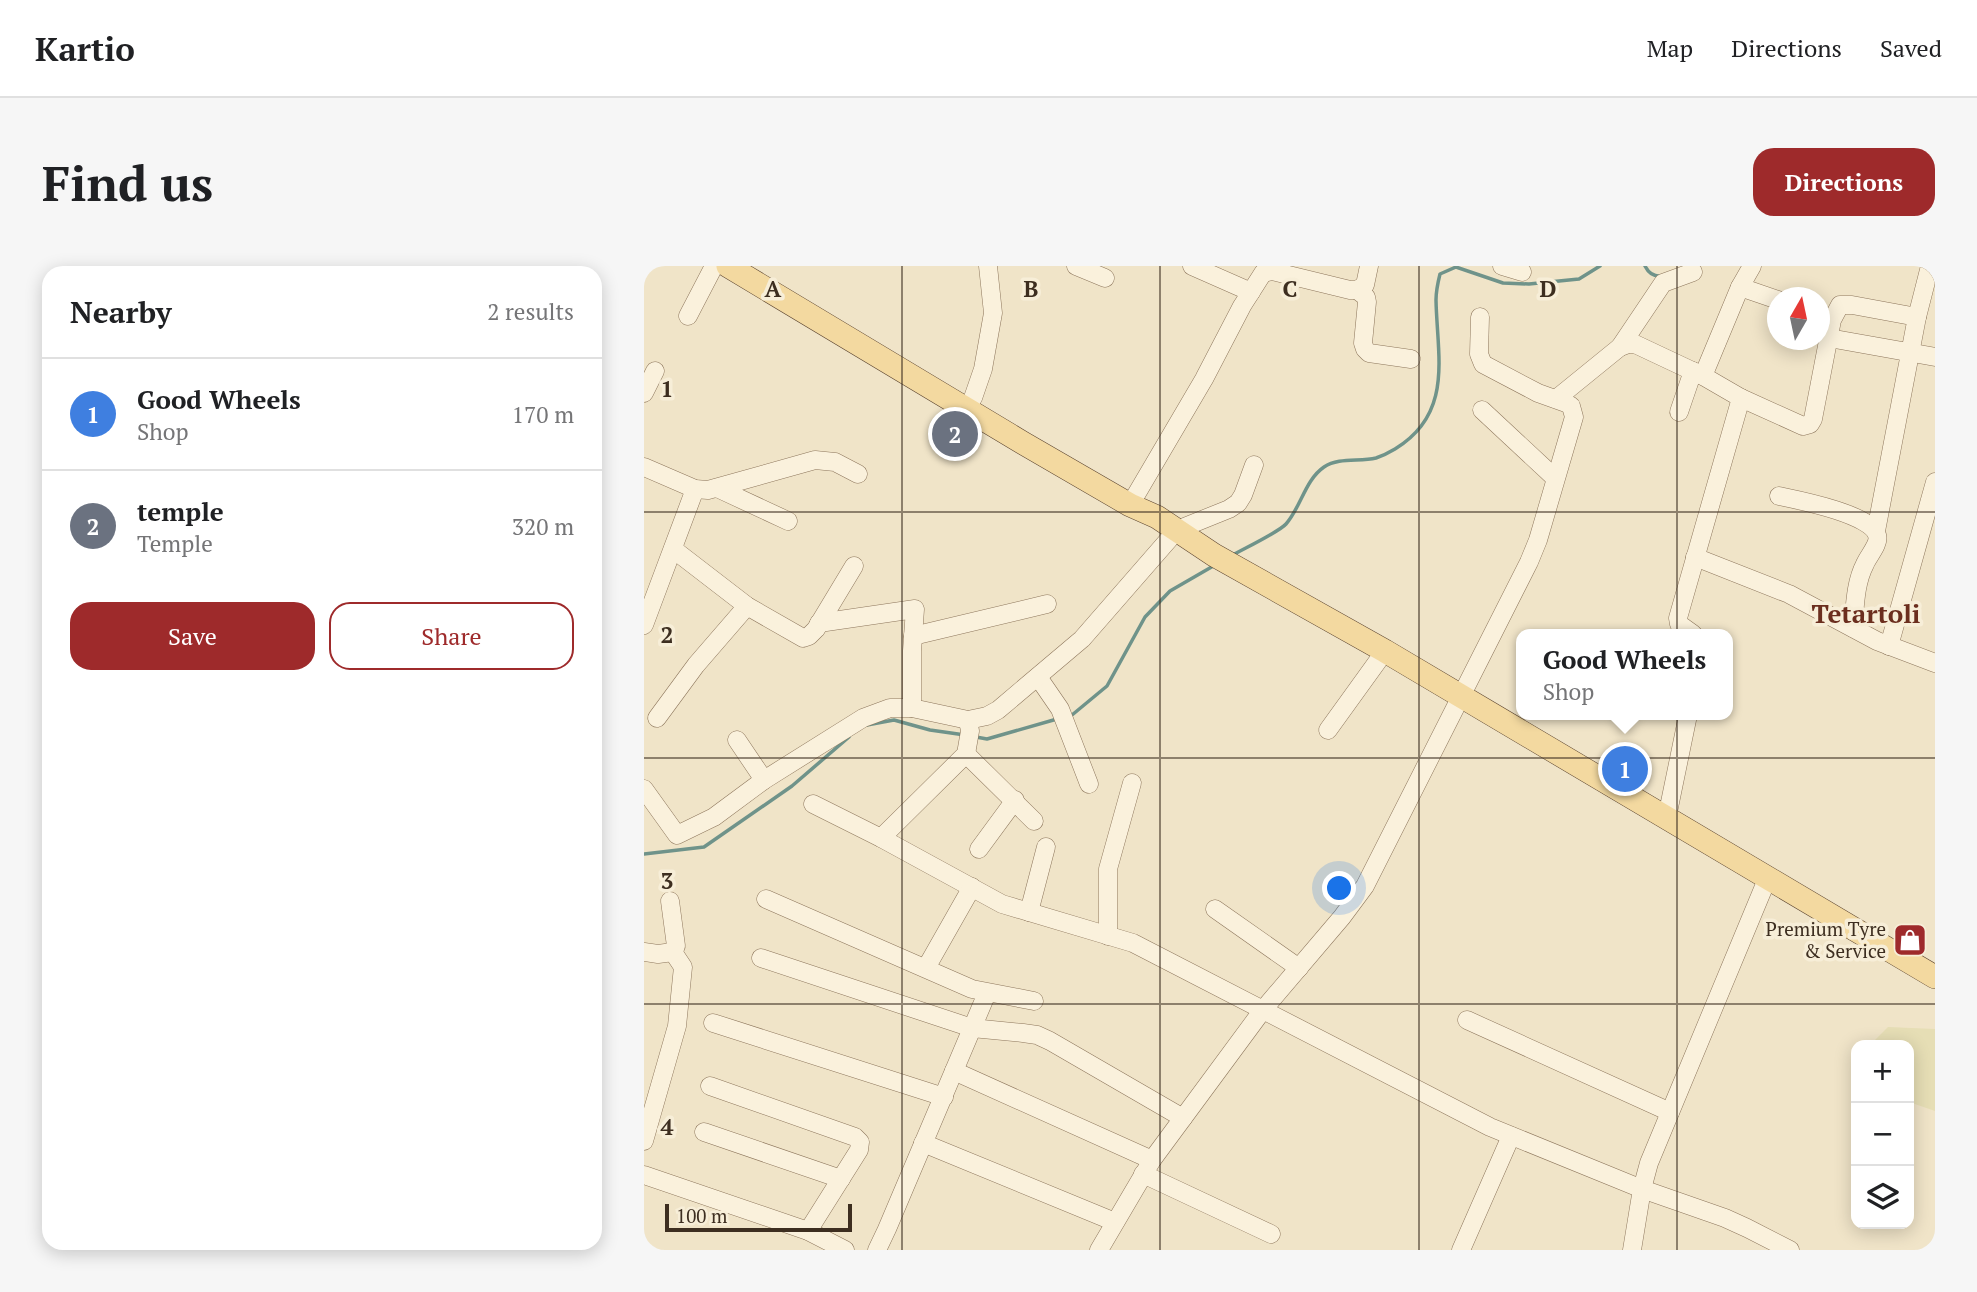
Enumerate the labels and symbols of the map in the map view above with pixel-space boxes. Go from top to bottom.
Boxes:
text: A [765,273,782,304]
text: B [1024,273,1039,304]
text: C [1283,273,1298,304]
text: D [1540,273,1557,304]
north arrow [1767,287,1830,350]
text: 1 [661,373,674,404]
pin: 2 [932,408,978,460]
district label: Tetartoli [1811,596,1921,630]
text: 2 [661,619,674,650]
pin: 1 [1602,743,1648,795]
text: 3 [661,865,674,896]
your location [1322,871,1356,905]
place label: Premium Tyre & Service [1766,916,1886,963]
shop icon: Premium Tyre & Service [1891,921,1929,959]
text: 4 [661,1111,674,1142]
scale bar [665,1201,852,1233]

